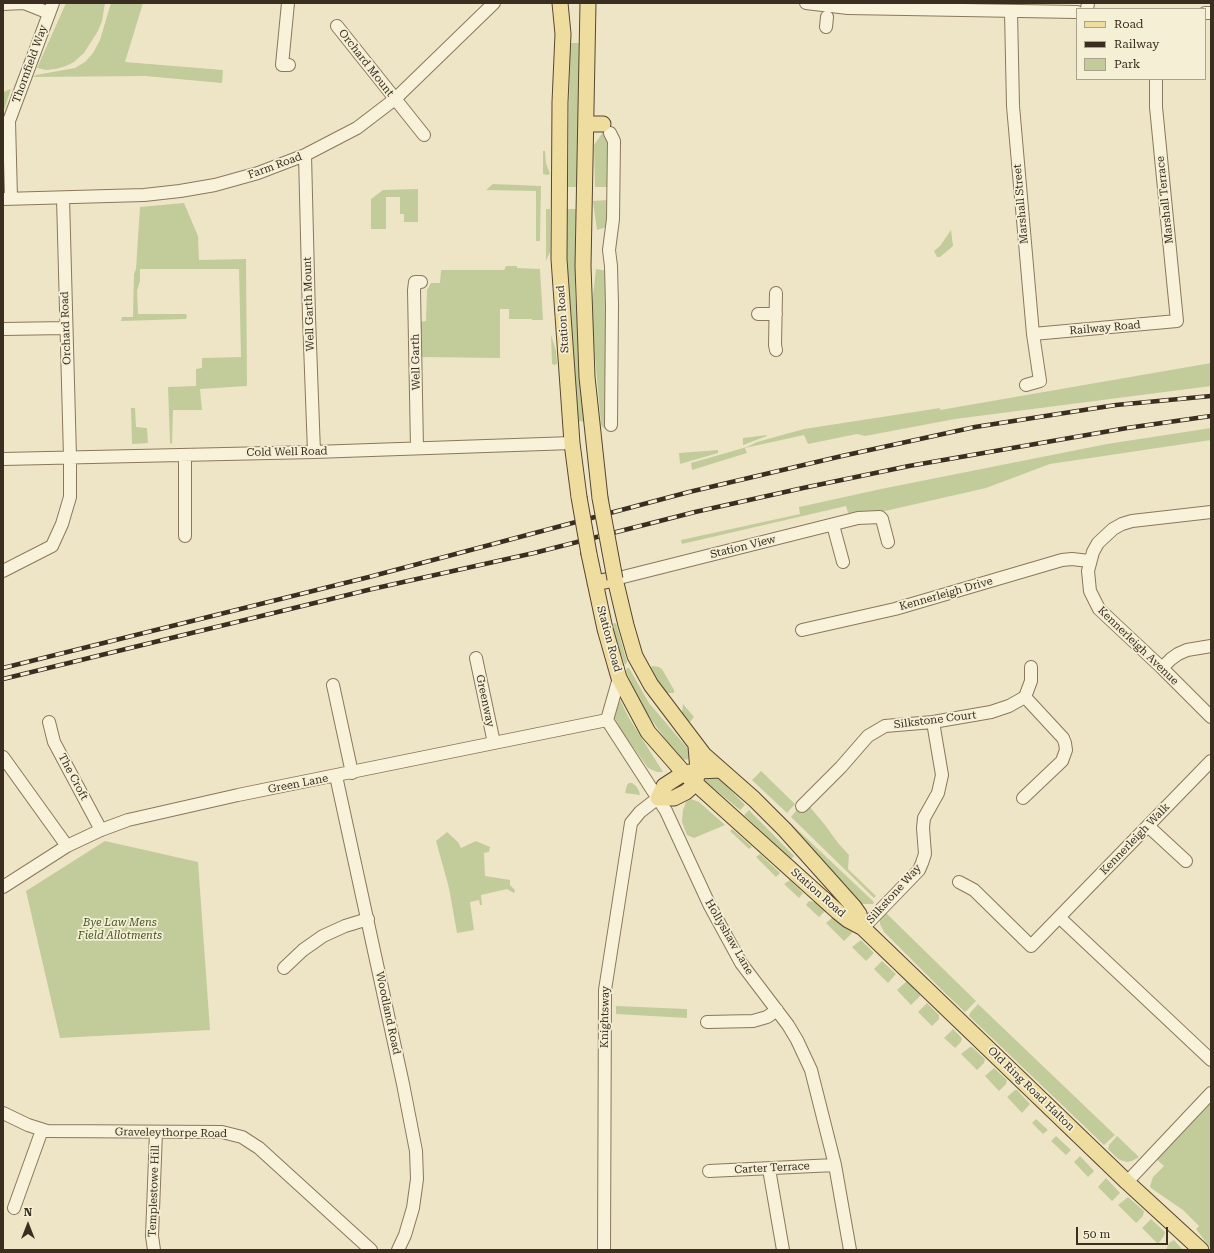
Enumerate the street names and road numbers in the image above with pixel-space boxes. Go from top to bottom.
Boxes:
street label: Thornfield Way [10,23,50,105]
street label: Orchard Mount [336,27,396,99]
street label: Farm Road [246,150,304,182]
street label: Marshall Terrace [1154,155,1176,245]
street label: Marshall Street [1011,163,1031,245]
street label: Well Garth Mount [301,256,317,352]
street label: Station Road [554,285,572,353]
street label: Orchard Road [58,291,74,365]
street label: Railway Road [1069,318,1141,338]
street label: Well Garth [409,333,423,391]
street label: Cold Well Road [246,445,328,459]
street label: Station View [709,532,777,562]
street label: Kennerleigh Drive [898,574,994,614]
street label: Station Road [594,604,624,674]
street label: Kennerleigh Avenue [1095,604,1181,688]
street label: Greenway [473,674,497,728]
street label: Silkstone Court [893,708,977,732]
street label: The Croft [55,751,91,803]
street label: Green Lane [267,772,329,796]
street label: Kennerleigh Walk [1097,800,1173,878]
street label: Silkstone Way [864,862,924,926]
street label: Station Road [788,866,848,920]
street label: Hollyshaw Lane [702,897,756,977]
street label: Woodland Road [373,970,403,1056]
street label: Knightsway [598,986,612,1048]
street label: Old Ring Road Halton [985,1044,1077,1134]
street label: Graveleythorpe Road [115,1125,227,1141]
street label: Templestowe Hill [146,1145,162,1237]
street label: Carter Terrace [734,1159,810,1177]

